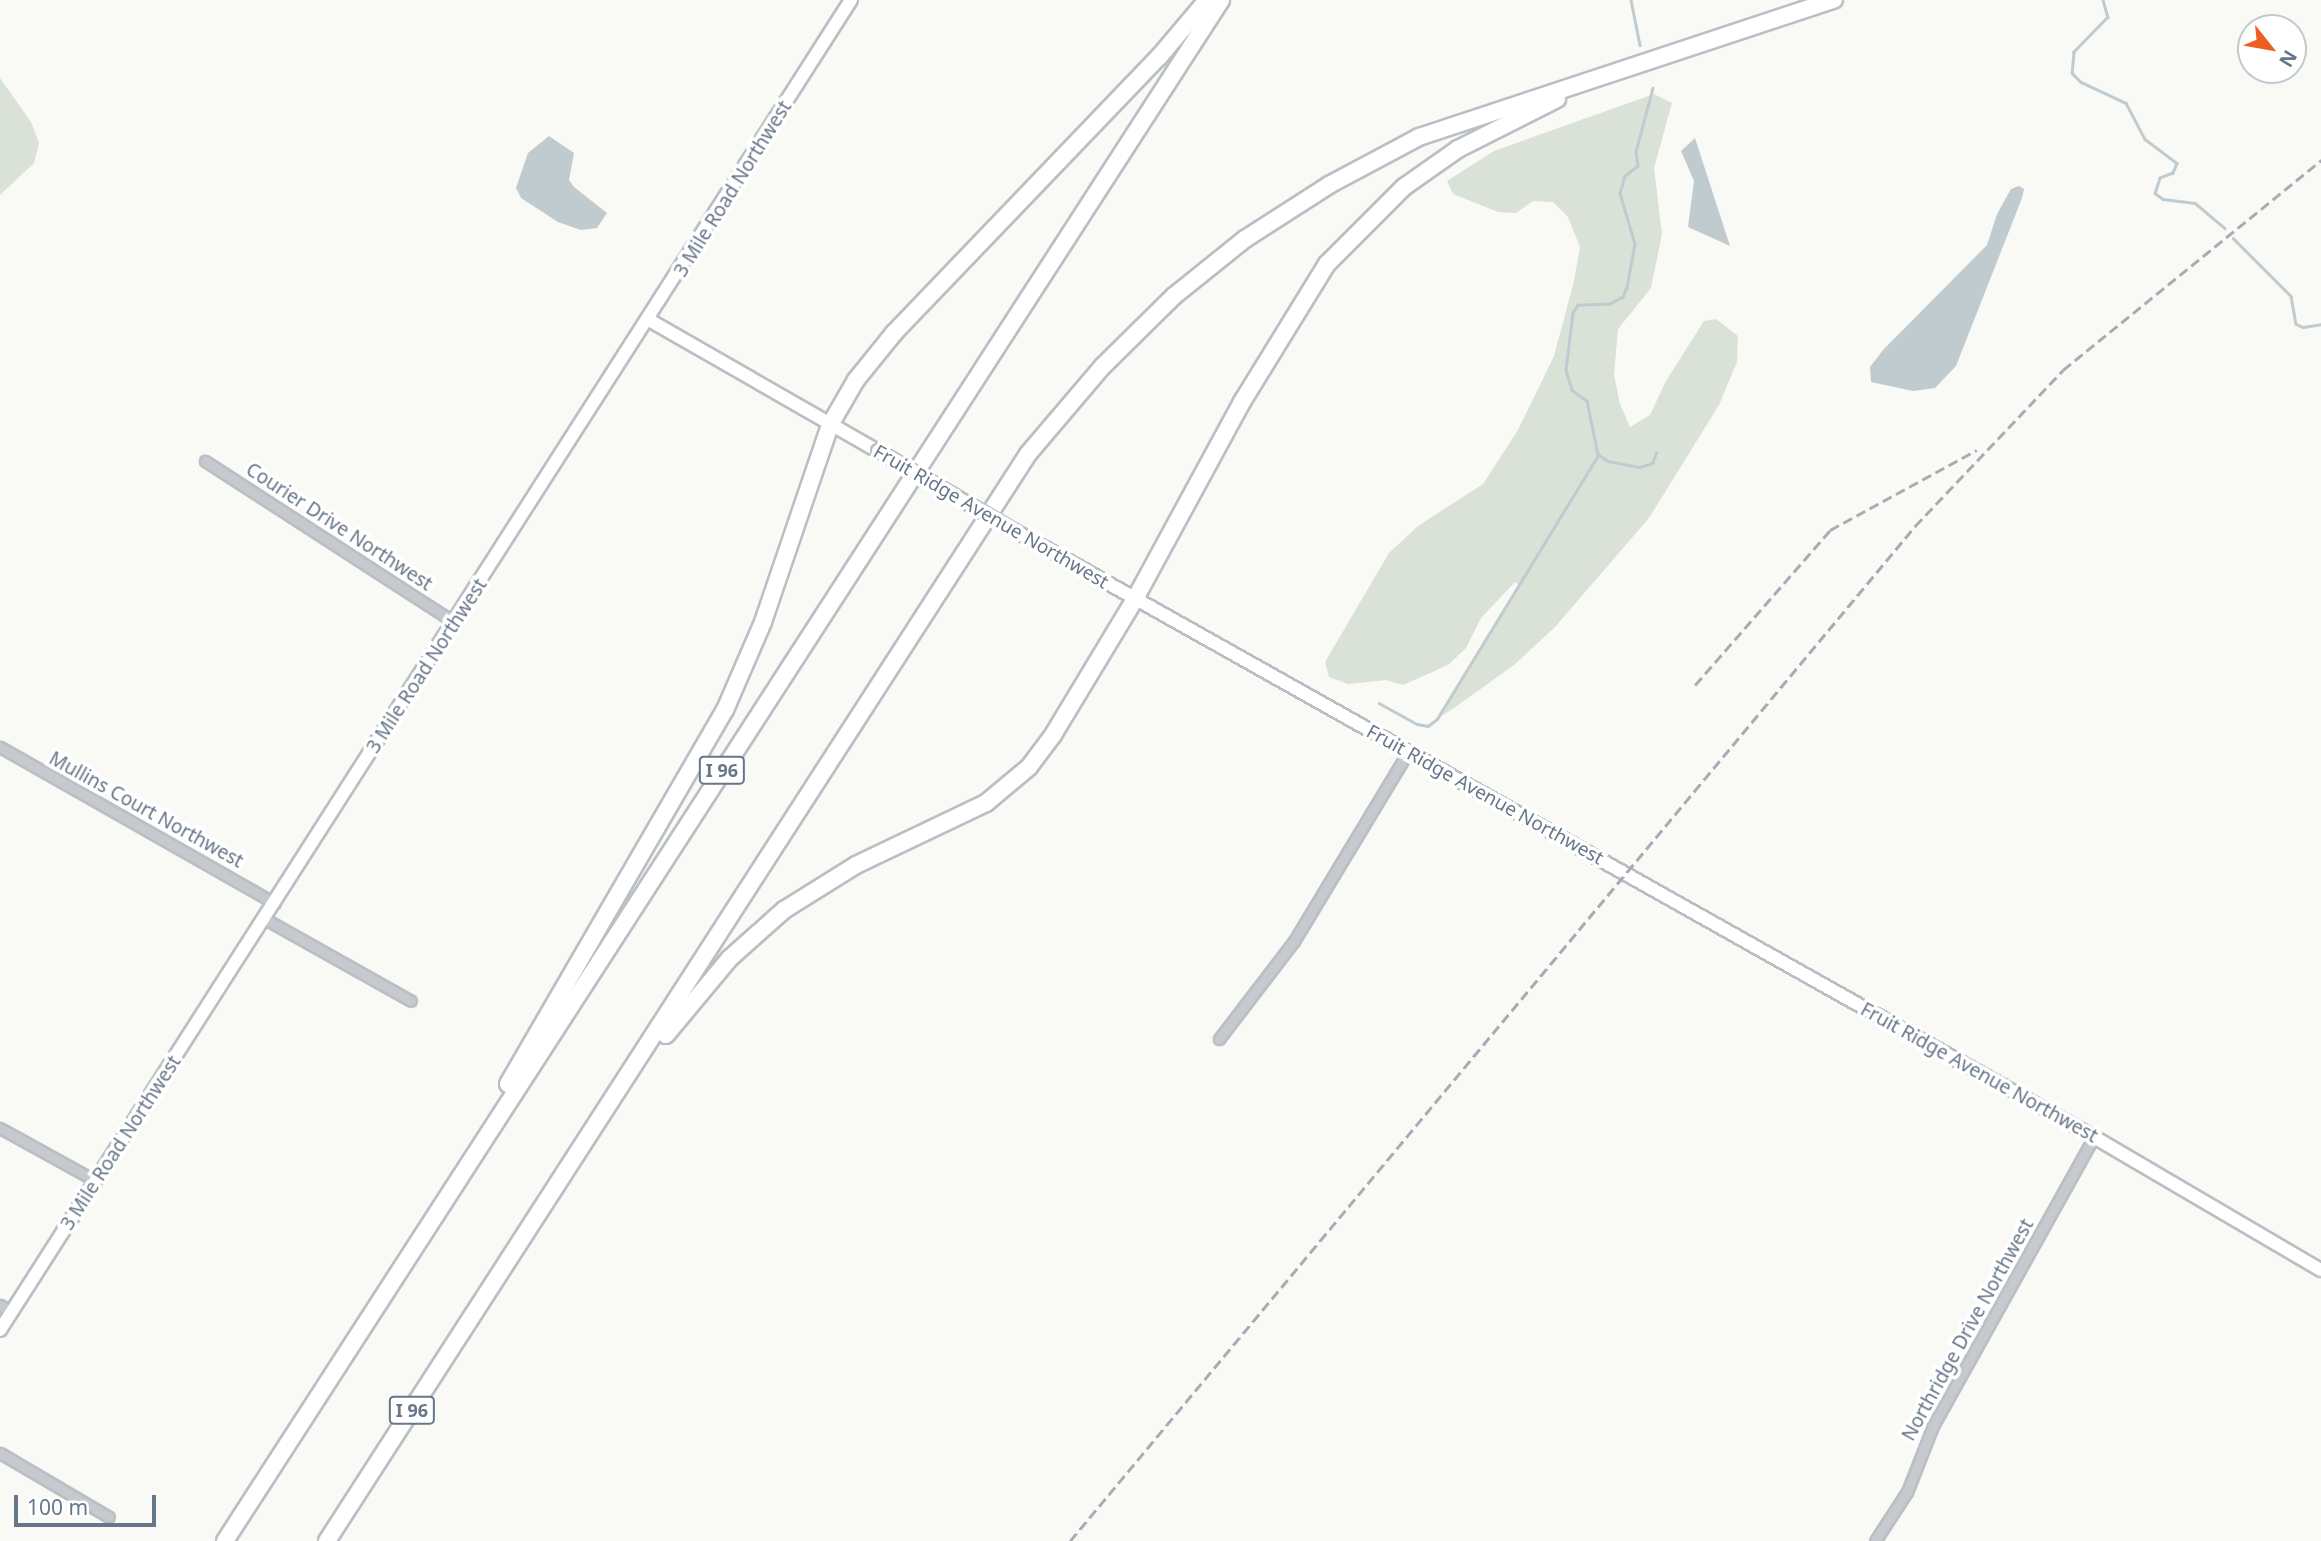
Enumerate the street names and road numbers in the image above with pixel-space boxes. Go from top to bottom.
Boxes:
street label: 3 Mile Road Northwest [670,97,796,281]
street label: Fruit Ridge Avenue Northwest [869,440,1113,594]
street label: Courier Drive Northwest [242,458,436,596]
street label: 3 Mile Road Northwest [362,575,492,757]
street label: Fruit Ridge Avenue Northwest [1362,720,1608,870]
street label: Mullins Court Northwest [45,747,247,873]
road number: I 96 [698,756,746,784]
street label: Fruit Ridge Avenue Northwest [1856,998,2102,1148]
street label: 3 Mile Road Northwest [56,1052,186,1234]
street label: Northridge Drive Northwest [1897,1215,2039,1445]
road number: I 96 [388,1395,436,1424]

